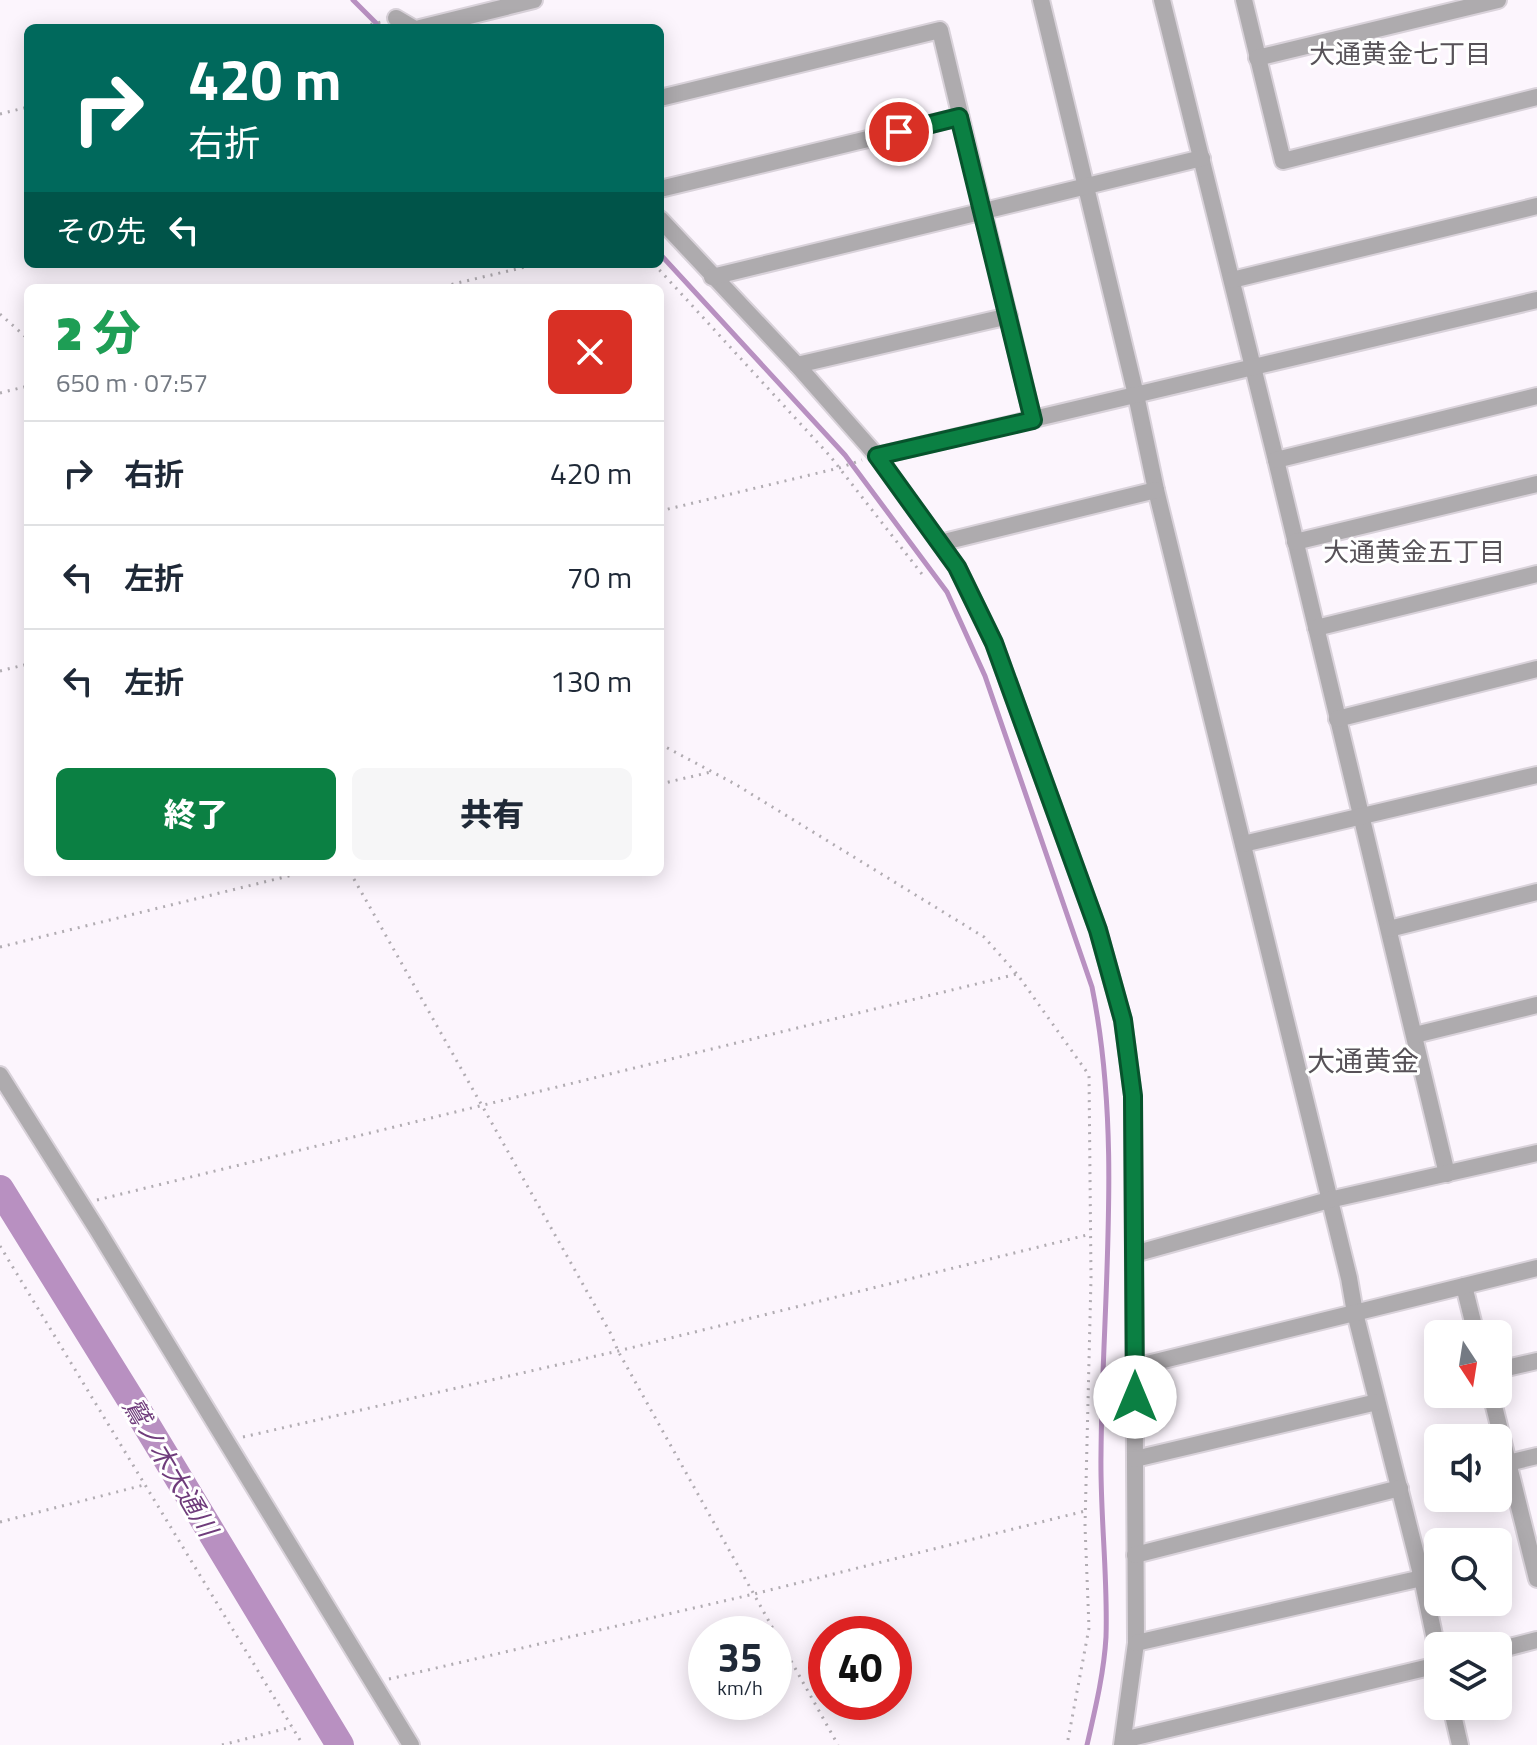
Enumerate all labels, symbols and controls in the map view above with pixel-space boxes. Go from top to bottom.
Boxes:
district label: 大通黄金七丁目 [1309,34,1491,73]
text: 420 m [188,37,341,122]
icon: right [56,56,160,160]
pin [865,98,933,166]
icon: arrive [877,110,921,154]
text: 右折 [188,115,260,170]
text: その先 [56,208,146,254]
icon: left [162,208,206,252]
text: 2 分 [56,296,141,369]
button: close [548,310,632,394]
text: 650 m · 07:57 [56,363,208,402]
text: 420 m [550,450,632,496]
icon: right [56,451,100,495]
text: 右折 [124,451,184,497]
district label: 大通黄金五丁目 [1323,532,1505,571]
text: 70 m [567,554,632,600]
icon: left [56,555,100,599]
text: 左折 [124,555,184,601]
text: 130 m [550,658,632,704]
icon: left [56,659,100,703]
text: 左折 [124,659,184,705]
button: 終了 [56,768,336,860]
button: 共有 [352,768,632,860]
district label: 大通黄金 [1307,1039,1419,1082]
north arrow [1424,1320,1512,1408]
map controls [1424,1320,1512,1720]
position arrow [1093,1355,1177,1439]
water label: 鷲ノ木大通川 [114,1390,229,1546]
button: sound [1424,1424,1512,1512]
button: search [1424,1528,1512,1616]
speed limit sign: 40 [808,1616,912,1720]
text: 35 [718,1627,762,1688]
button: layers [1424,1632,1512,1720]
text: km/h [717,1672,763,1703]

